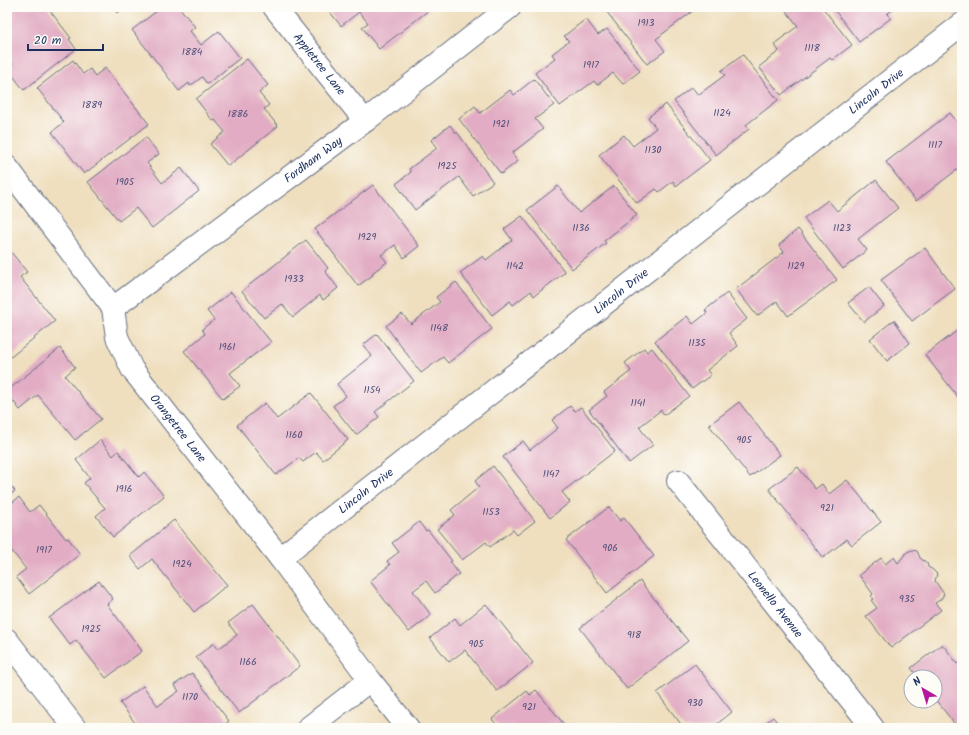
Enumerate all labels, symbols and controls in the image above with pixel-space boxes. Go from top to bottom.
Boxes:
house number: 1913 [638,15,655,31]
scale bar [28,26,103,52]
street label: Appletree Lane [289,29,351,100]
text: 20 m [34,31,62,50]
house number: 1118 [804,40,821,56]
house number: 1884 [182,44,203,60]
house number: 1917 [583,57,599,73]
street label: Lincoln Drive [844,63,908,119]
house number: 1889 [82,97,102,113]
house number: 1124 [713,105,731,121]
house number: 1886 [228,106,248,122]
house number: 1921 [493,116,509,132]
street label: Fordham Way [280,131,347,188]
house number: 1117 [928,137,942,153]
house number: 1130 [645,142,662,158]
house number: 1925 [437,158,457,174]
house number: 1905 [116,174,135,190]
house number: 1136 [572,220,590,236]
house number: 1123 [833,220,851,236]
house number: 1929 [358,229,376,245]
house number: 1142 [506,258,524,274]
house number: 1129 [788,258,805,274]
street label: Lincoln Drive [589,263,653,319]
house number: 1933 [284,271,304,287]
house number: 1148 [430,320,449,336]
house number: 1135 [688,335,706,351]
house number: 1961 [219,339,235,355]
house number: 1154 [363,382,381,398]
street label: Orangetree Lane [145,390,212,467]
house number: 1141 [631,395,645,411]
house number: 1160 [286,427,302,443]
house number: 905 [736,432,752,448]
street label: Lincoln Drive [334,463,398,519]
house number: 1147 [543,466,560,482]
house number: 1916 [116,481,132,497]
house number: 921 [820,500,834,516]
house number: 1153 [482,504,500,520]
house number: 906 [602,540,618,556]
house number: 1917 [36,542,52,558]
house number: 1924 [172,556,192,572]
street label: Leonello Avenue [743,567,808,642]
house number: 935 [899,591,916,607]
house number: 1925 [81,621,101,637]
house number: 918 [627,627,642,643]
house number: 905 [468,636,484,652]
house number: 1166 [239,654,257,670]
north arrow [903,669,943,709]
text: N [909,673,926,691]
house number: 1170 [182,689,198,705]
house number: 930 [687,695,703,711]
house number: 921 [522,699,536,715]

